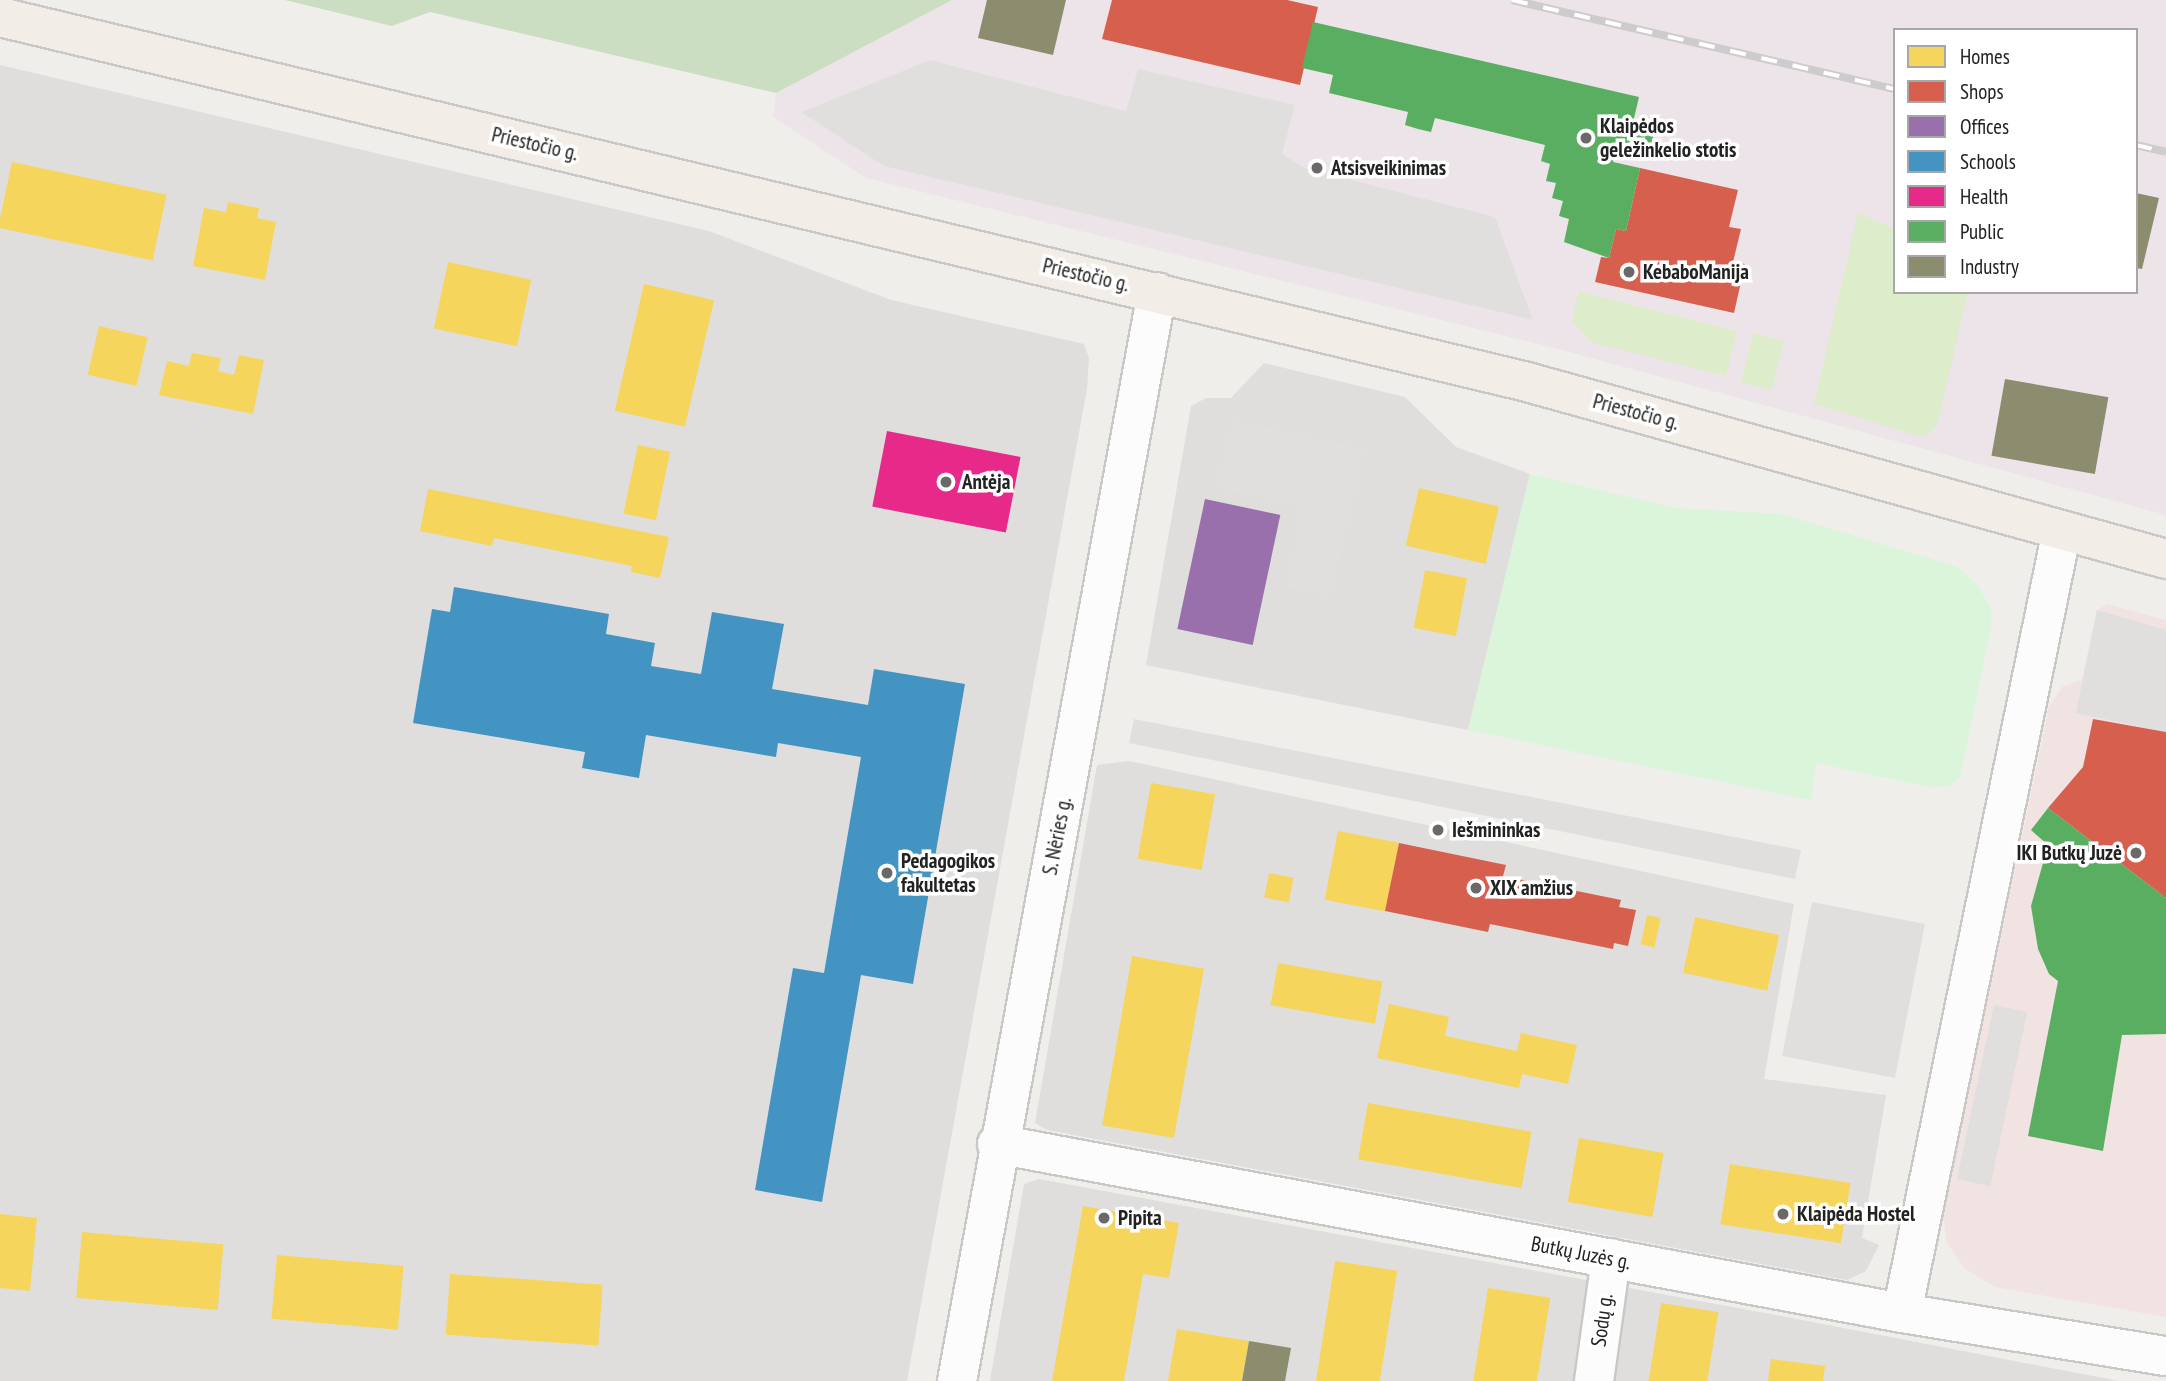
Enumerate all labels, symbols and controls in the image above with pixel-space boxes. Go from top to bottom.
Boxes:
legend [1893,28,2138,294]
text: Homes [1960,43,2010,70]
text: Shops [1960,78,2004,105]
place label: Klaipėdos geležinkelio stotis [1600,113,1736,163]
text: Offices [1960,113,2009,140]
street label: Priestočio g. [489,122,581,166]
marker: Klaipėdos geležinkelio stotis [1578,130,1594,146]
text: Schools [1960,148,2016,175]
place label: Atsisveikinimas [1331,155,1446,181]
marker: Atsisveikinimas [1309,160,1325,176]
text: Health [1960,183,2008,210]
text: Public [1960,218,2004,245]
street label: Priestočio g. [1040,253,1132,297]
text: Industry [1960,253,2019,280]
place label: KebaboManija [1643,259,1749,285]
marker: KebaboManija [1621,264,1637,280]
street label: Priestočio g. [1590,388,1682,436]
place label: Antėja [962,469,1010,495]
marker: Antėja [936,472,956,492]
street label: S. Nėries g. [1037,794,1077,878]
place label: Iešmininkas [1452,817,1540,843]
marker: Iešmininkas [1430,822,1446,838]
place label: IKI Butkų Juzė [2016,840,2122,866]
marker: IKI Butkų Juzė [2128,845,2144,861]
place label: Pedagogikos fakultetas [901,848,995,898]
marker: Pedagogikos fakultetas [879,865,895,881]
place label: XIX amžius [1490,875,1574,901]
marker: XIX amžius [1468,880,1484,896]
place label: Klaipėda Hostel [1797,1201,1915,1227]
place label: Pipita [1118,1205,1162,1231]
marker: Klaipėda Hostel [1775,1206,1791,1222]
marker: Pipita [1096,1210,1112,1226]
street label: Butkų Juzės g. [1529,1231,1633,1275]
street label: Sodų g. [1586,1292,1618,1348]

